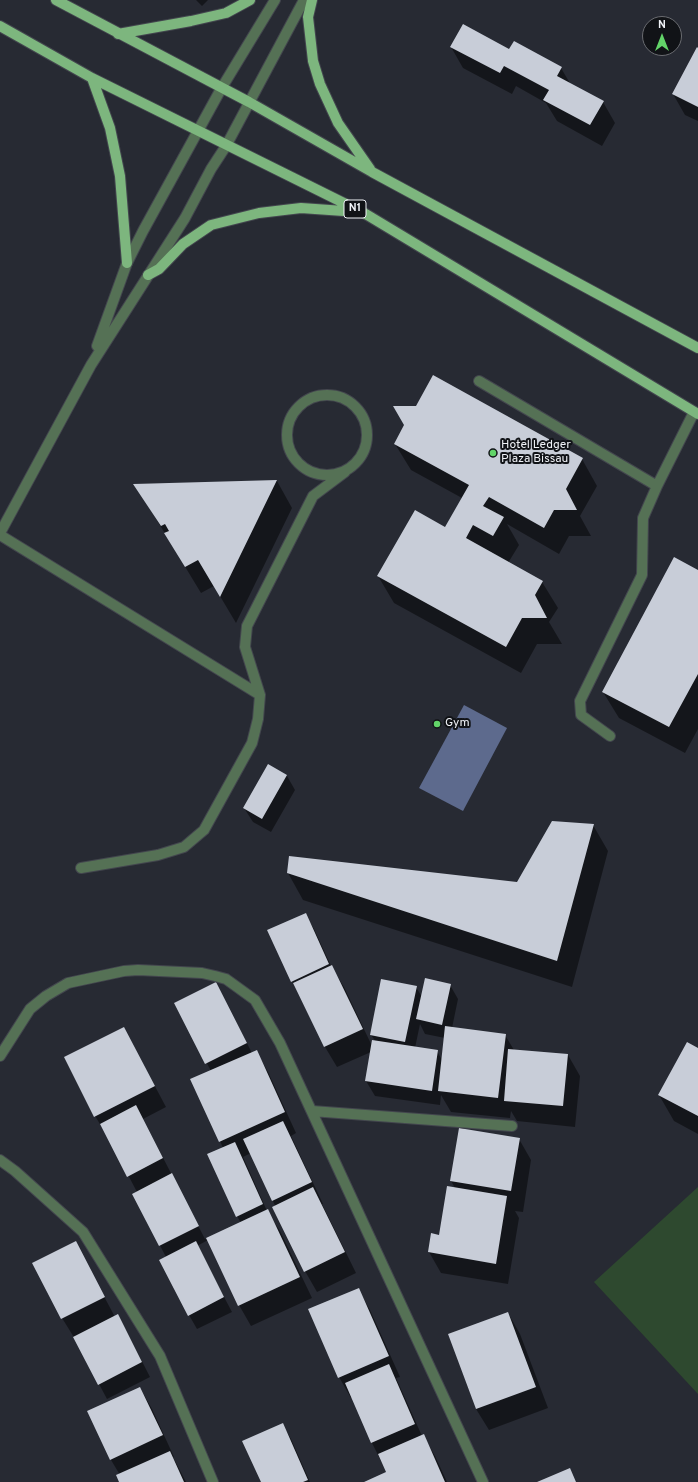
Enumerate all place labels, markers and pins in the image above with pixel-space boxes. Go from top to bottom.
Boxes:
place label: Hotel Ledger Plaza Bissau [501,439,571,467]
marker: Hotel Ledger Plaza Bissau [488,448,498,458]
place label: Gym [445,717,470,731]
marker: Gym [432,719,442,729]

